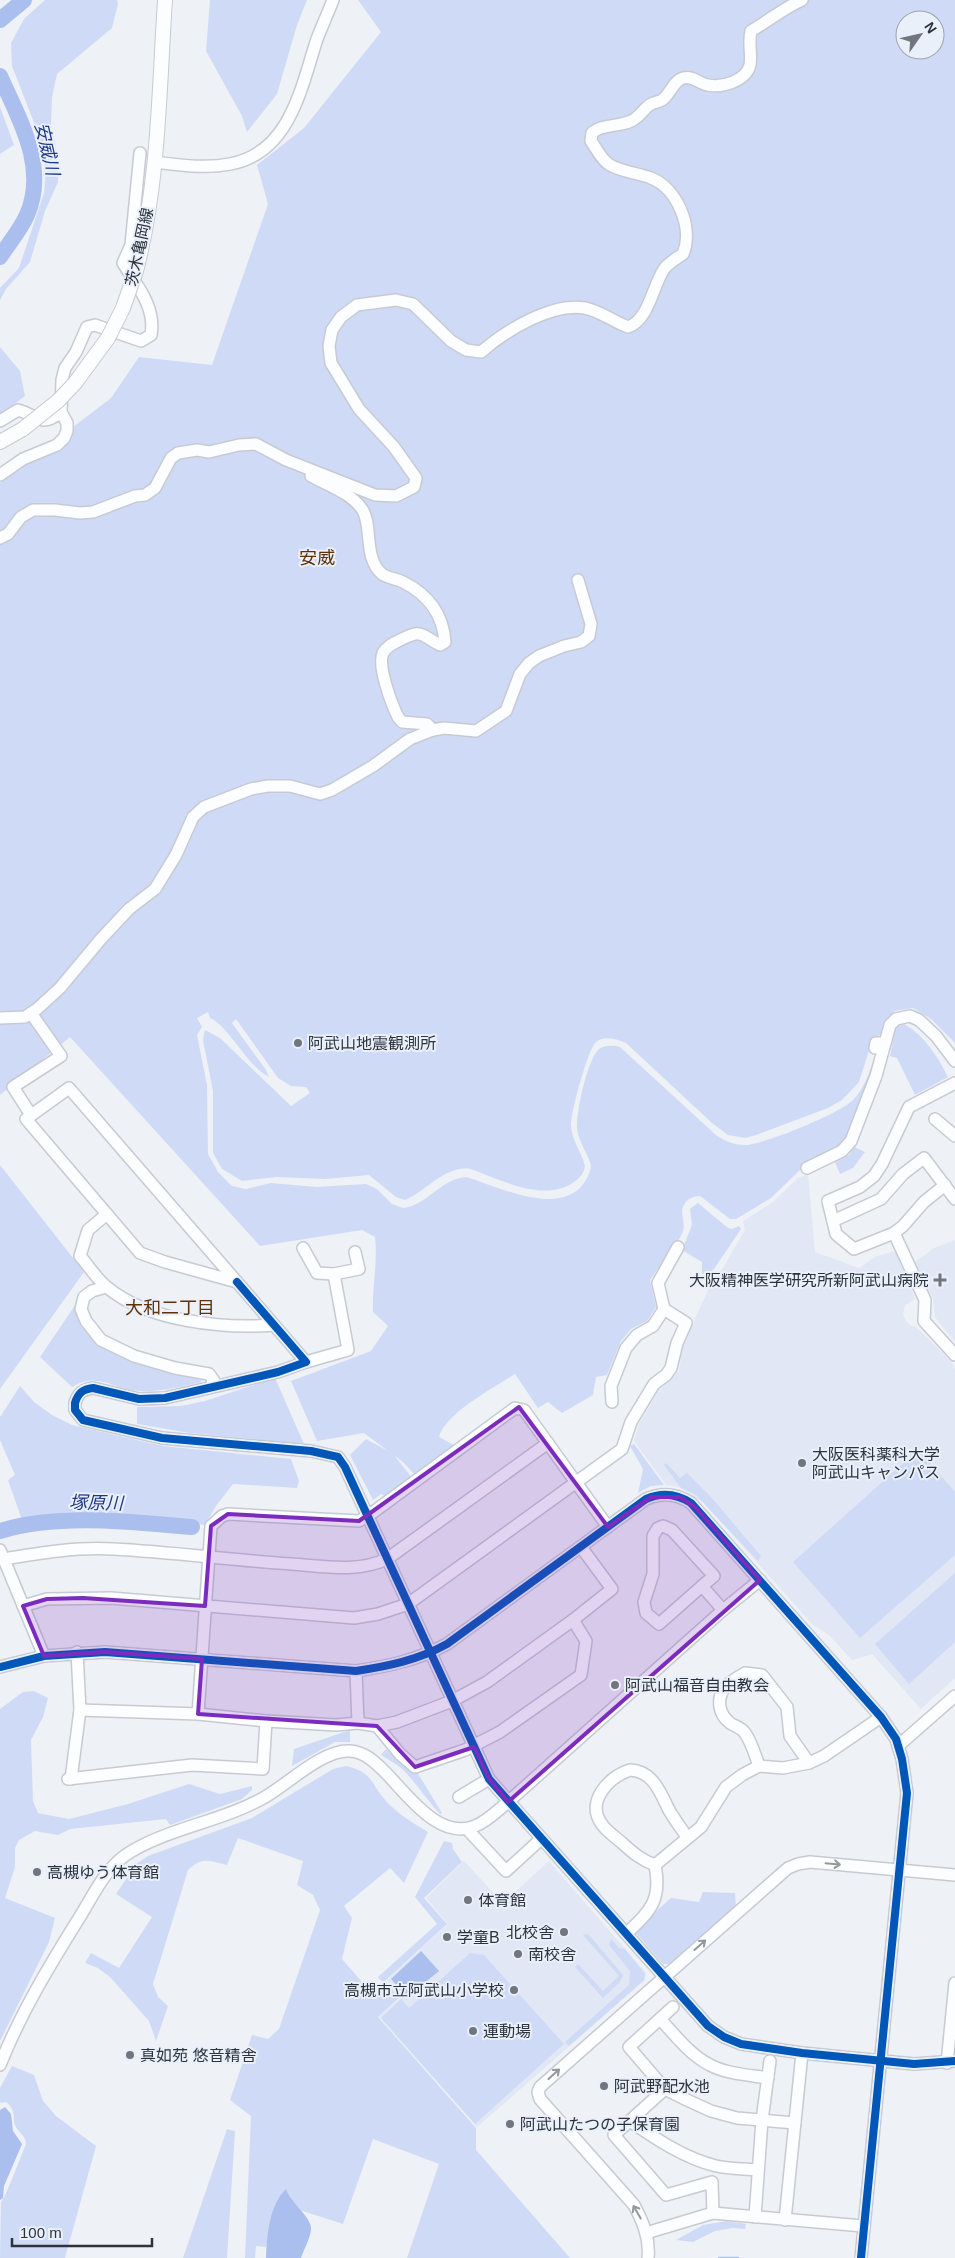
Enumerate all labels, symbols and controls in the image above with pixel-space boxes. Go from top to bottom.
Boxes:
north arrow [895,10,945,60]
text: N [921,19,940,36]
water label: 安威川 [31,120,63,180]
street label: 茨木亀岡線 [123,206,156,288]
district label: 安威 [299,548,335,568]
place label: 阿武山地震観測所 [308,1035,436,1052]
marker: 阿武山地震観測所 [292,1037,304,1049]
place label: 大阪精神医学研究所新阿武山病院 [689,1272,929,1289]
marker: 大阪精神医学研究所新阿武山病院 [933,1273,947,1287]
district label: 大和二丁目 [125,1298,215,1318]
place label: 大阪医科薬科大学 阿武山キャンパス [812,1446,940,1481]
marker: 大阪医科薬科大学 阿武山キャンパス [796,1457,808,1469]
water label: 塚原川 [69,1493,125,1514]
place label: 阿武山福音自由教会 [625,1677,769,1694]
marker: 阿武山福音自由教会 [609,1679,621,1691]
one-way arrow [825,1860,841,1869]
place label: 高槻ゆう体育館 [47,1864,159,1881]
marker: 高槻ゆう体育館 [31,1866,43,1878]
place label: 体育館 [478,1892,526,1909]
marker: 体育館 [462,1894,474,1906]
place label: 北校舎 [506,1924,554,1941]
marker: 北校舎 [558,1926,570,1938]
place label: 学童B [457,1929,500,1946]
marker: 学童B [441,1931,453,1943]
one-way arrow [694,1939,707,1950]
place label: 南校舎 [528,1946,576,1963]
marker: 南校舎 [512,1948,524,1960]
place label: 高槻市立阿武山小学校 [344,1982,504,1999]
marker: 高槻市立阿武山小学校 [508,1984,520,1996]
place label: 運動場 [483,2023,531,2040]
marker: 運動場 [467,2025,479,2037]
place label: 真如苑 悠音精舎 [140,2047,256,2064]
marker: 真如苑 悠音精舎 [124,2049,136,2061]
one-way arrow [548,2068,561,2080]
place label: 阿武野配水池 [614,2078,710,2095]
marker: 阿武野配水池 [598,2080,610,2092]
place label: 阿武山たつの子保育園 [520,2116,680,2133]
marker: 阿武山たつの子保育園 [504,2118,516,2130]
one-way arrow [631,2205,641,2219]
scale bar [12,2216,152,2248]
text: 100 m [20,2224,62,2241]

